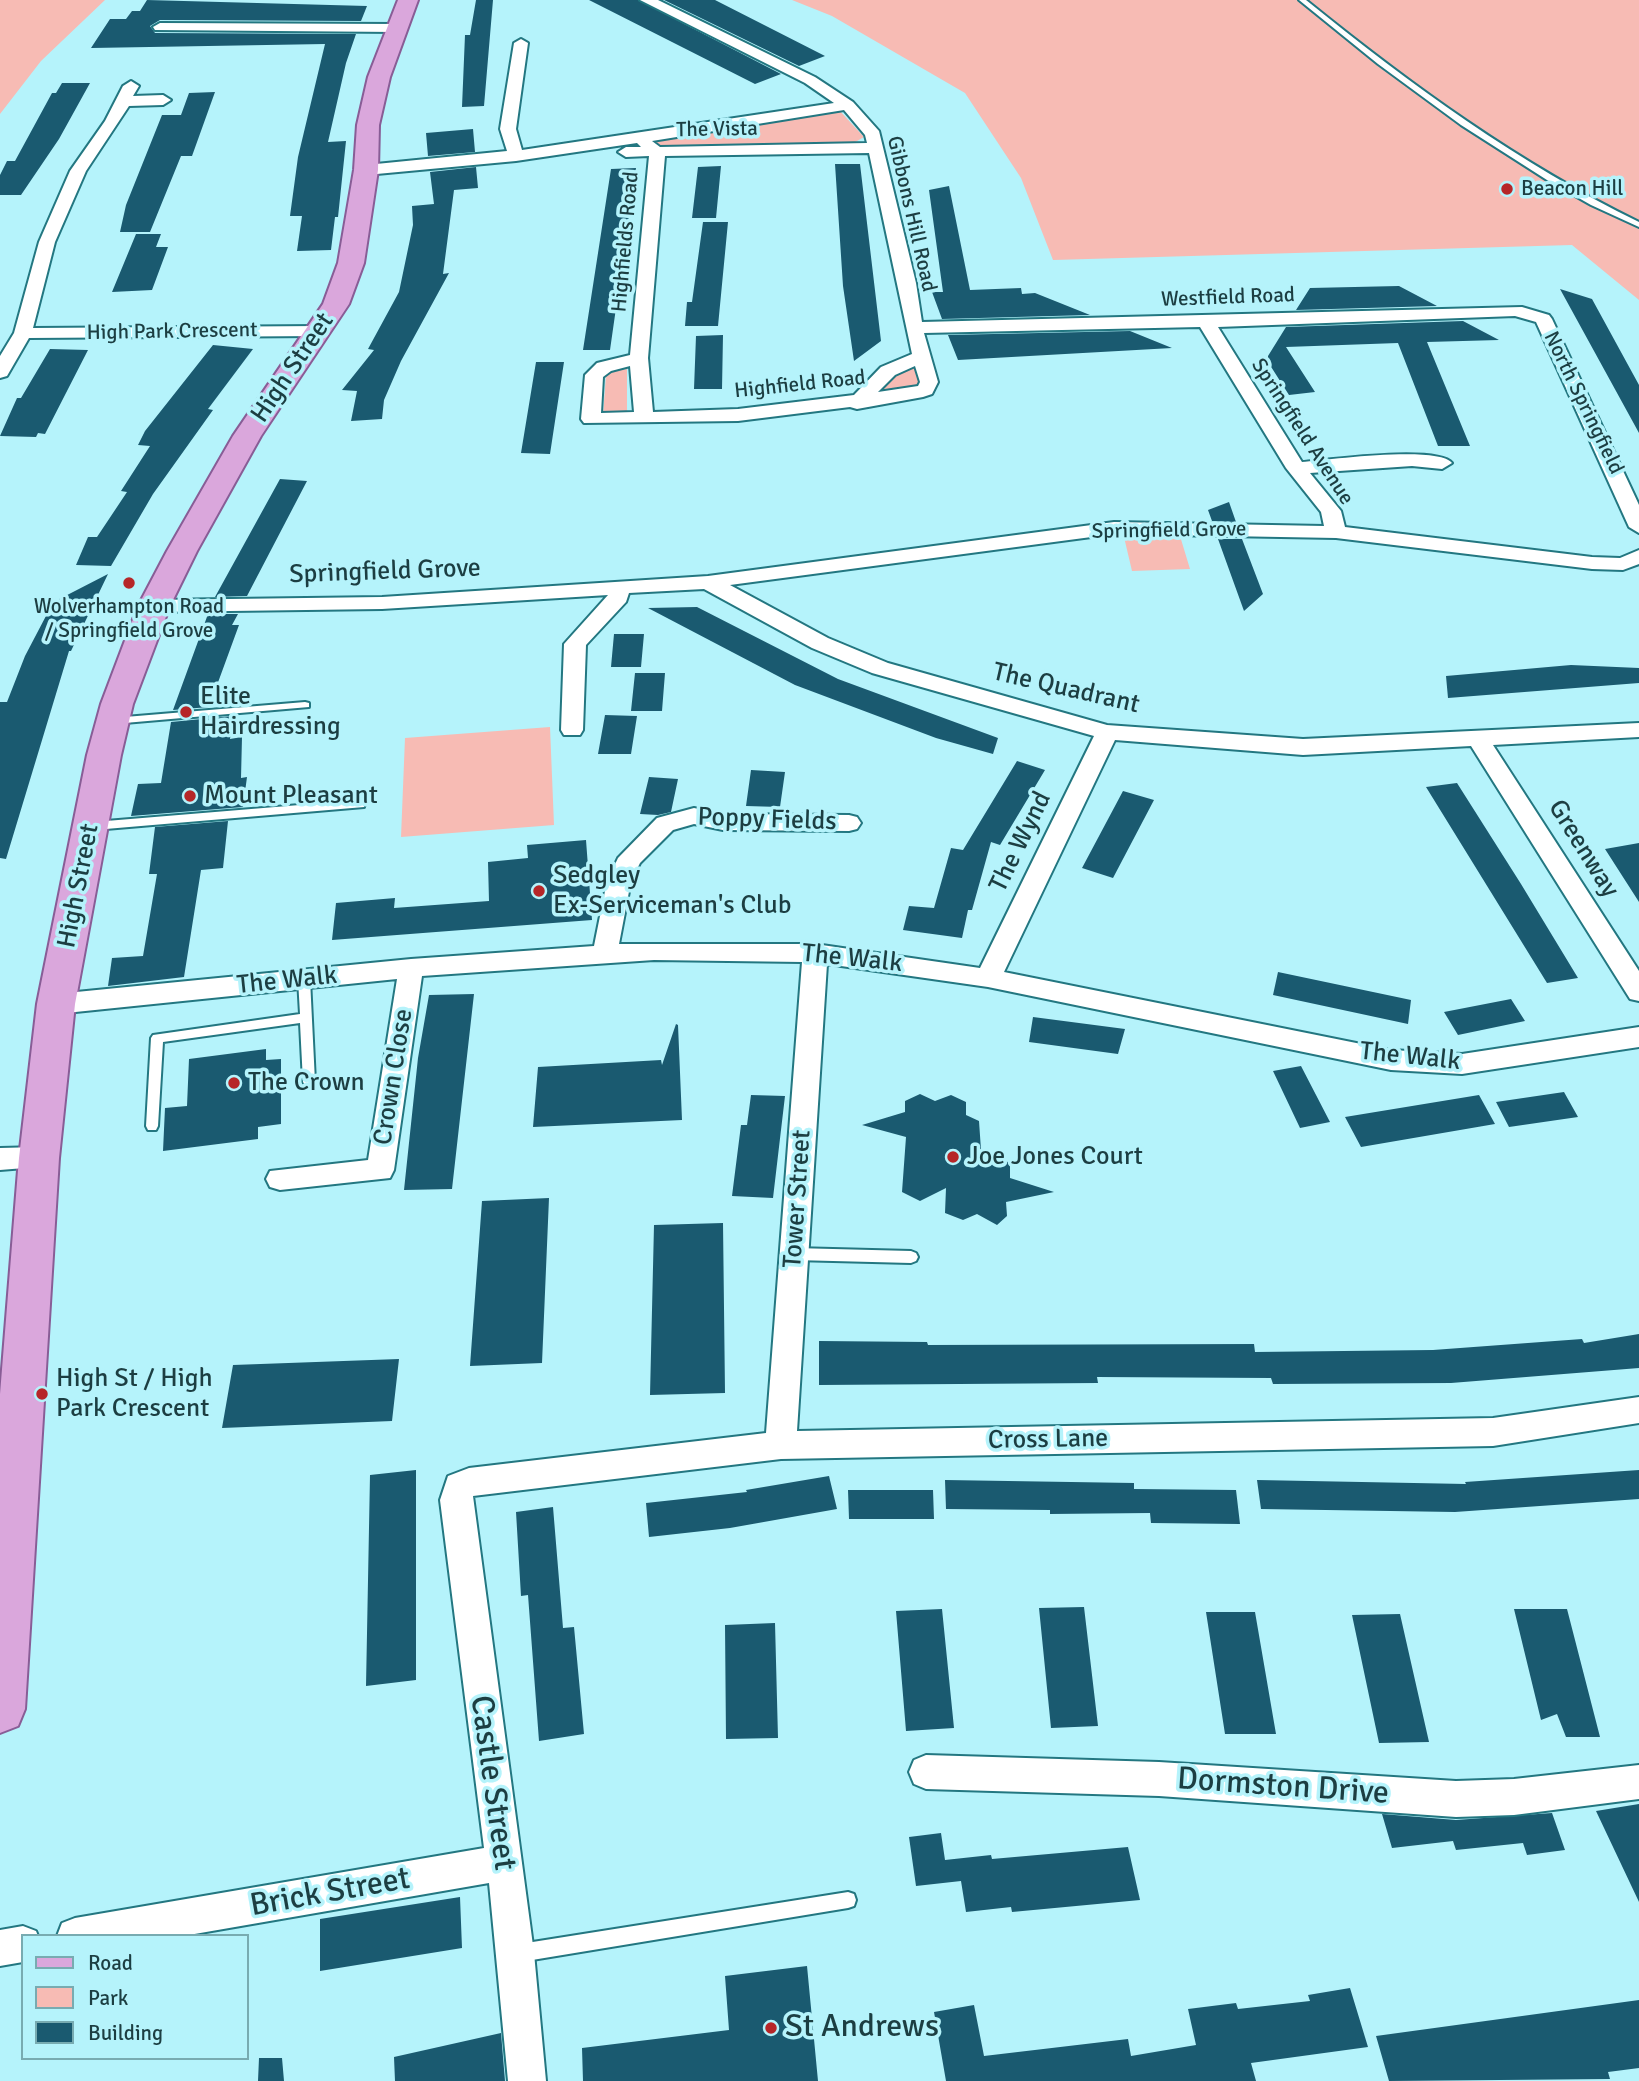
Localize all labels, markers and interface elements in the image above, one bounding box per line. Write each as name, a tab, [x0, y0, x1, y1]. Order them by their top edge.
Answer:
street label: The Vista	[676, 117, 758, 143]
street label: Gibbons Hill Road	[881, 134, 941, 294]
street label: Highfields Road	[607, 171, 645, 313]
place label: Beacon Hill	[1521, 176, 1624, 202]
marker: Beacon Hill	[1499, 181, 1515, 197]
street label: Westfield Road	[1161, 283, 1295, 313]
street label: High Street	[245, 307, 341, 429]
street label: High Park Crescent	[86, 318, 258, 346]
street label: North Springfield	[1538, 327, 1628, 479]
street label: Springfield Avenue	[1245, 354, 1359, 510]
street label: Highfield Road	[733, 366, 867, 404]
street label: Springfield Grove	[1091, 517, 1247, 545]
street label: Springfield Grove	[289, 553, 481, 591]
marker: Wolverhampton Road / Springfield Grove	[121, 575, 137, 591]
place label: Wolverhampton Road / Springfield Grove	[34, 594, 224, 644]
street label: The Quadrant	[990, 657, 1142, 721]
place label: Elite Hairdressing	[200, 681, 341, 742]
marker: Elite Hairdressing	[178, 704, 194, 720]
place label: Mount Pleasant	[204, 780, 378, 812]
street label: The Wynd	[983, 787, 1059, 897]
marker: Mount Pleasant	[182, 788, 198, 804]
street label: Greenway	[1541, 794, 1625, 904]
street label: Poppy Fields	[697, 802, 837, 838]
street label: High Street	[52, 821, 106, 951]
place label: Sedgley Ex-Serviceman's Club	[553, 860, 791, 922]
marker: Sedgley Ex-Serviceman's Club	[531, 883, 547, 899]
street label: The Walk	[800, 938, 904, 980]
street label: The Walk	[235, 960, 339, 1002]
street label: Crown Close	[368, 1007, 420, 1147]
street label: The Walk	[1358, 1036, 1462, 1078]
place label: The Crown	[248, 1067, 365, 1099]
marker: The Crown	[226, 1075, 242, 1091]
street label: Tower Street	[778, 1129, 818, 1269]
place label: Joe Jones Court	[967, 1141, 1143, 1173]
marker: Joe Jones Court	[945, 1149, 961, 1165]
place label: High St / High Park Crescent	[56, 1363, 213, 1424]
marker: High St / High Park Crescent	[34, 1386, 50, 1402]
street label: Cross Lane	[987, 1423, 1109, 1457]
street label: Castle Street	[461, 1693, 523, 1873]
street label: Dormston Drive	[1176, 1760, 1390, 1814]
street label: Brick Street	[247, 1860, 413, 1926]
legend	[21, 1934, 248, 2060]
text: Road	[88, 1950, 133, 1976]
text: Park	[88, 1985, 128, 2011]
place label: St Andrews	[785, 2009, 939, 2047]
text: Building	[88, 2020, 163, 2046]
marker: St Andrews	[763, 2020, 779, 2036]

